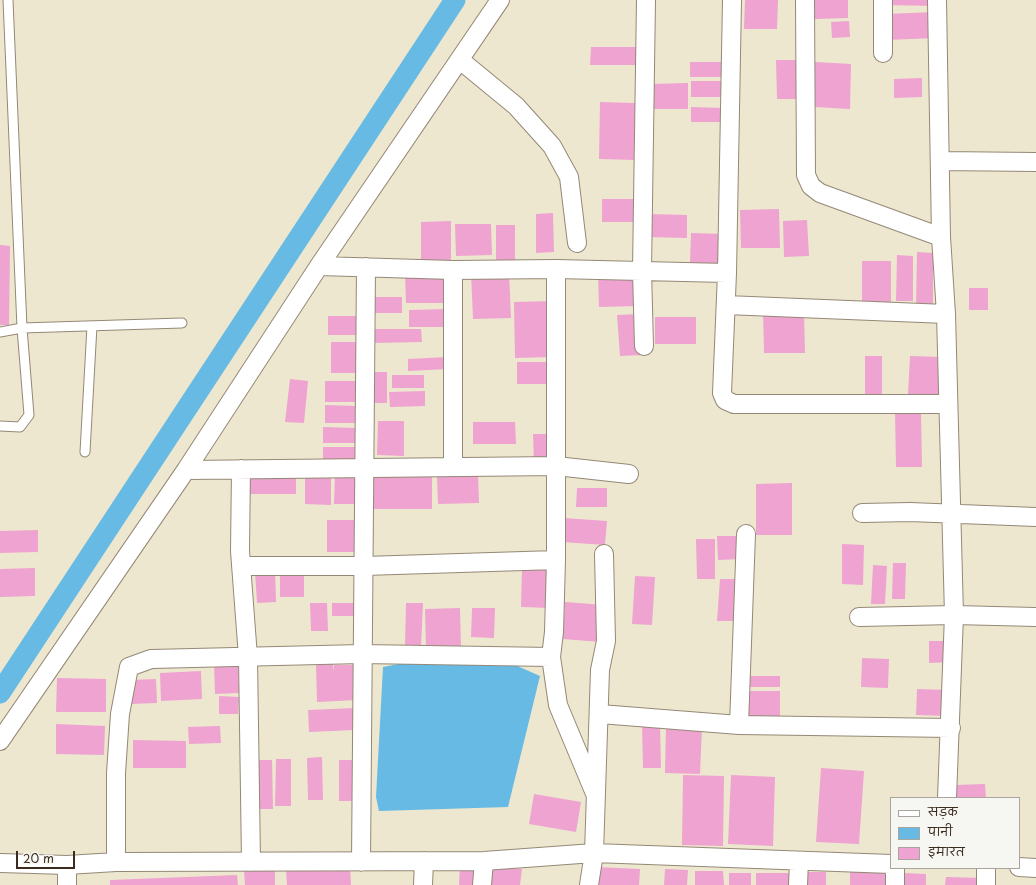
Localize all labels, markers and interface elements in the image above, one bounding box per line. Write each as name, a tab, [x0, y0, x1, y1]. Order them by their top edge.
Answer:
legend	[890, 797, 1020, 869]
text: सड़क	[928, 802, 958, 820]
text: पानी	[928, 822, 953, 840]
text: इमारत	[928, 842, 965, 860]
scale bar	[18, 843, 77, 869]
text: 20 m	[23, 849, 54, 867]

